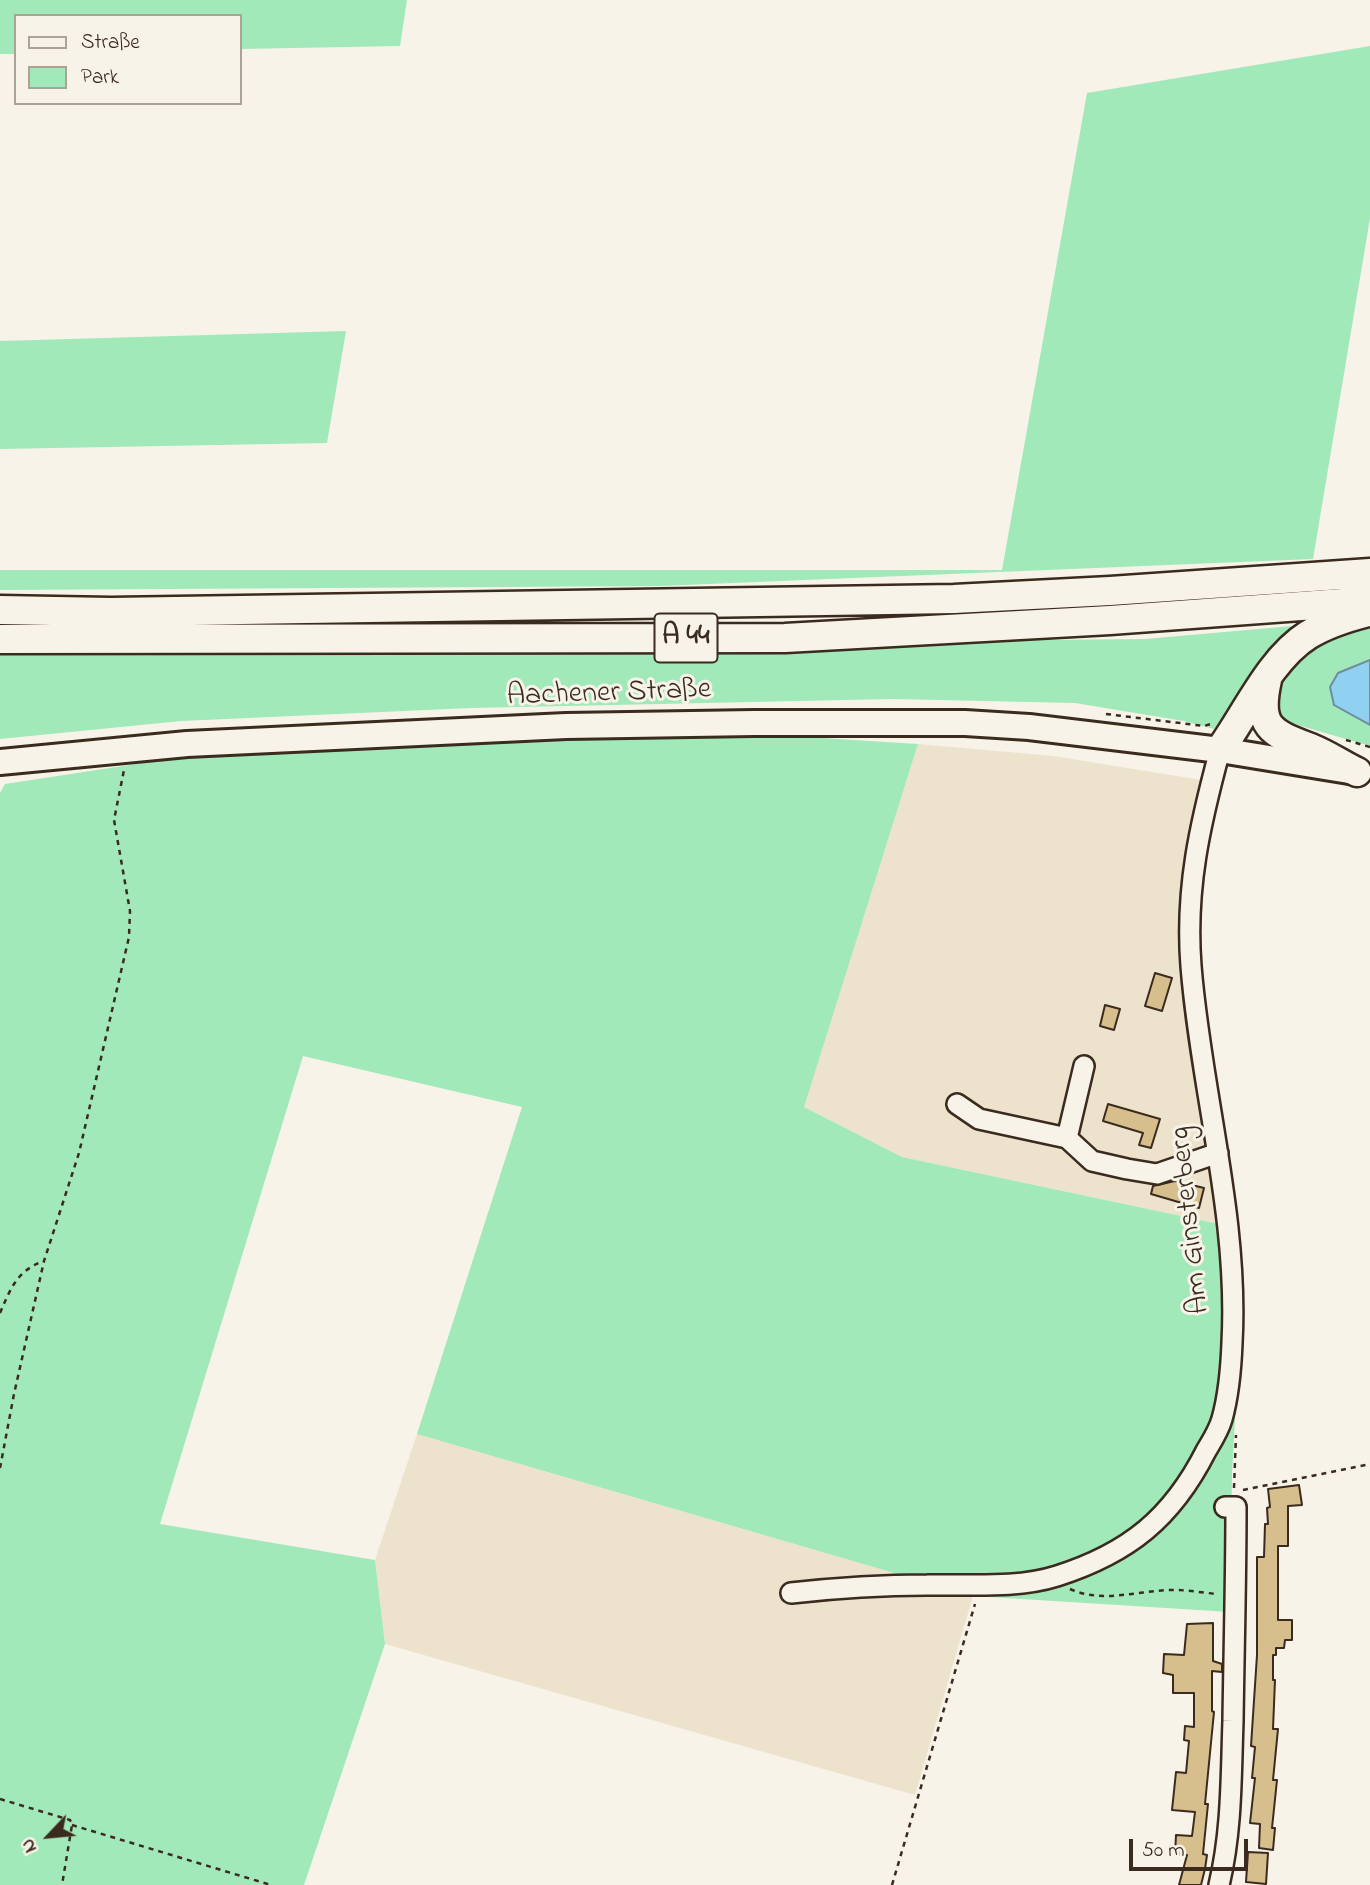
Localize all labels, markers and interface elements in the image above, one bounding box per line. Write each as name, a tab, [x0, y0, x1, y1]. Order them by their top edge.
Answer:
legend	[14, 14, 242, 105]
text: Straße	[81, 28, 140, 58]
text: Park	[81, 63, 119, 93]
road number: A 44	[654, 614, 718, 662]
street label: Aachener Straße	[506, 673, 712, 717]
street label: Am Ginsterberg	[1164, 1124, 1220, 1316]
north arrow	[14, 1801, 84, 1871]
scale bar	[1132, 1826, 1251, 1870]
text: N	[15, 1834, 45, 1857]
text: 50 m	[1142, 1836, 1185, 1866]

